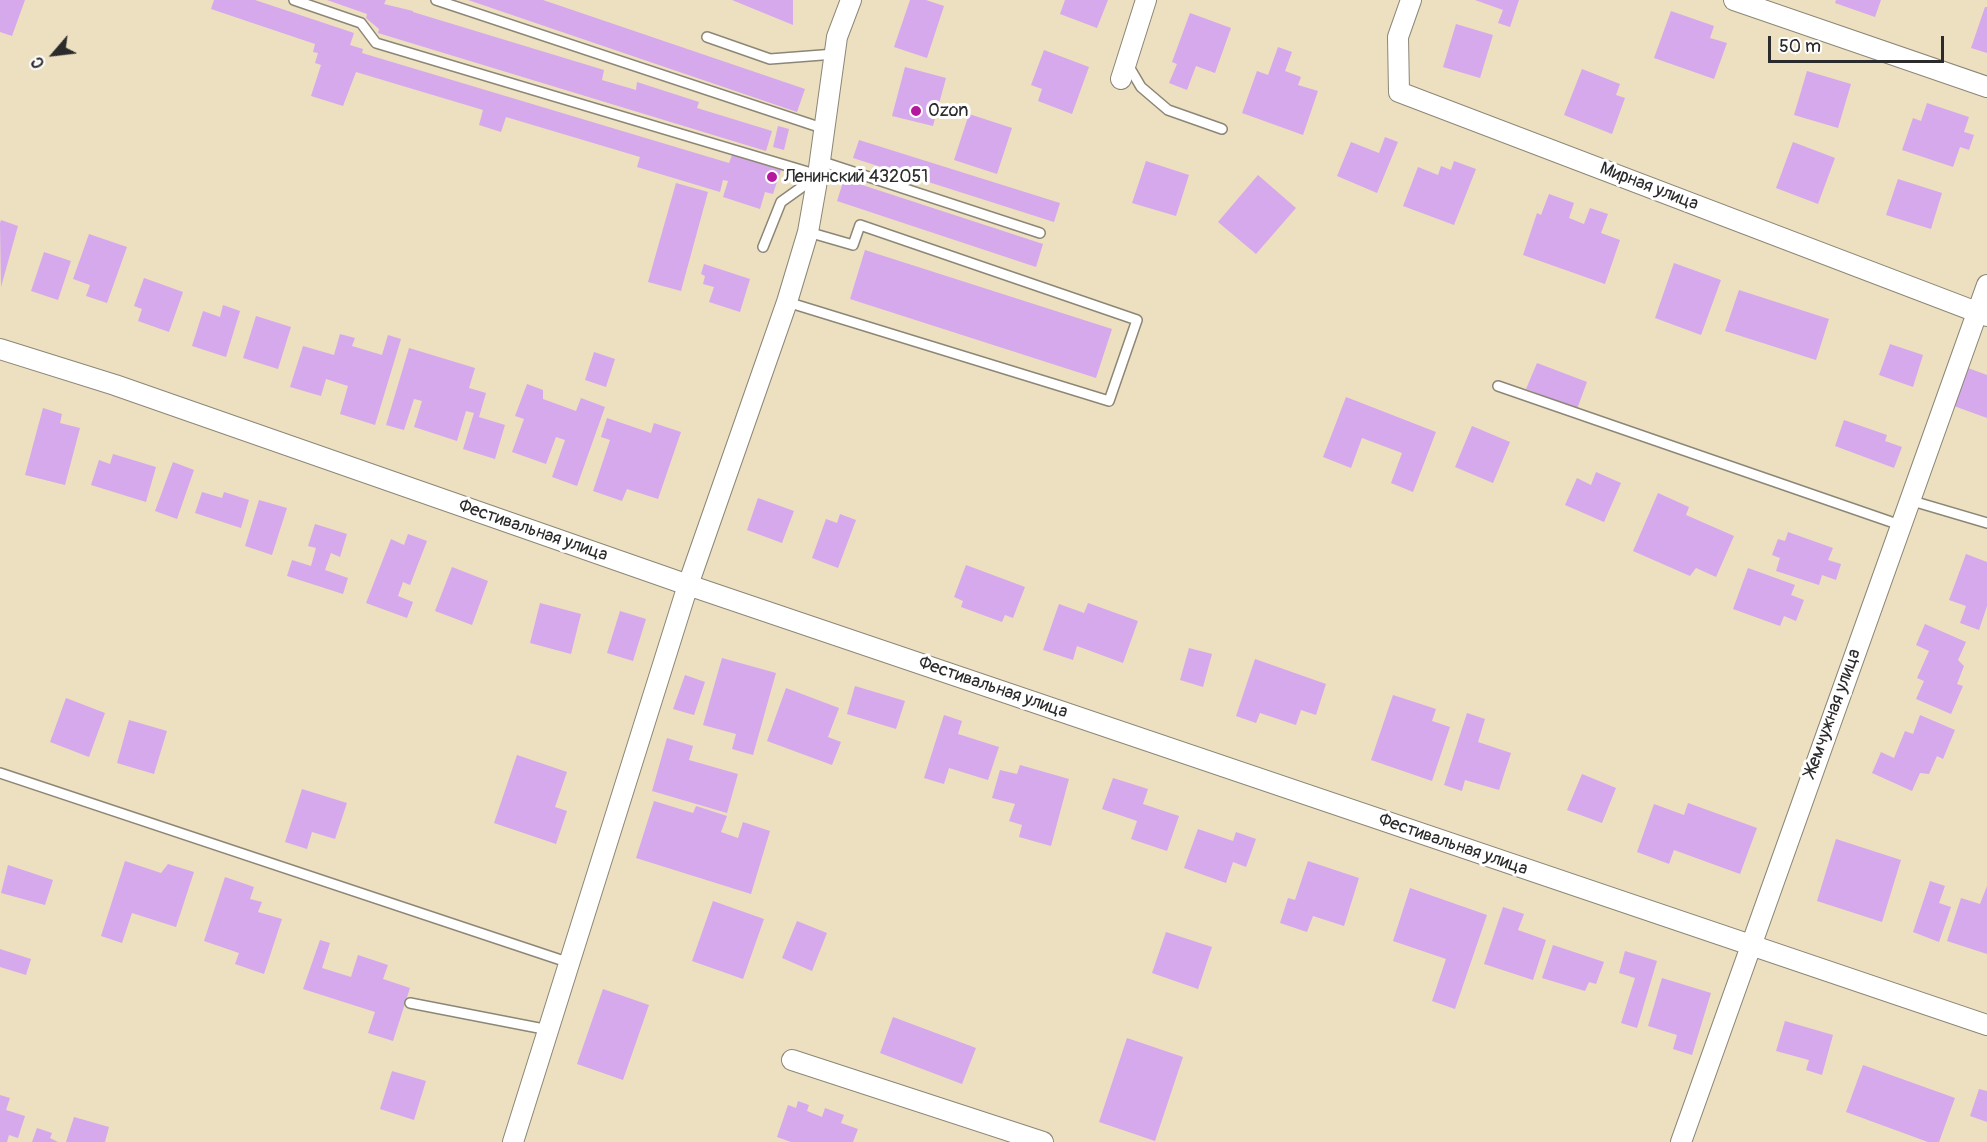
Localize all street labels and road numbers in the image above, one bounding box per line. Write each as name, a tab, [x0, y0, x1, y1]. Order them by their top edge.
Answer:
street label: Мирная улица	[1597, 158, 1701, 216]
street label: Фестивальная улица	[456, 495, 610, 567]
street label: Жемчужная улица	[1800, 646, 1866, 780]
street label: Фестивальная улица	[916, 652, 1070, 724]
street label: Фестивальная улица	[1376, 809, 1530, 881]

